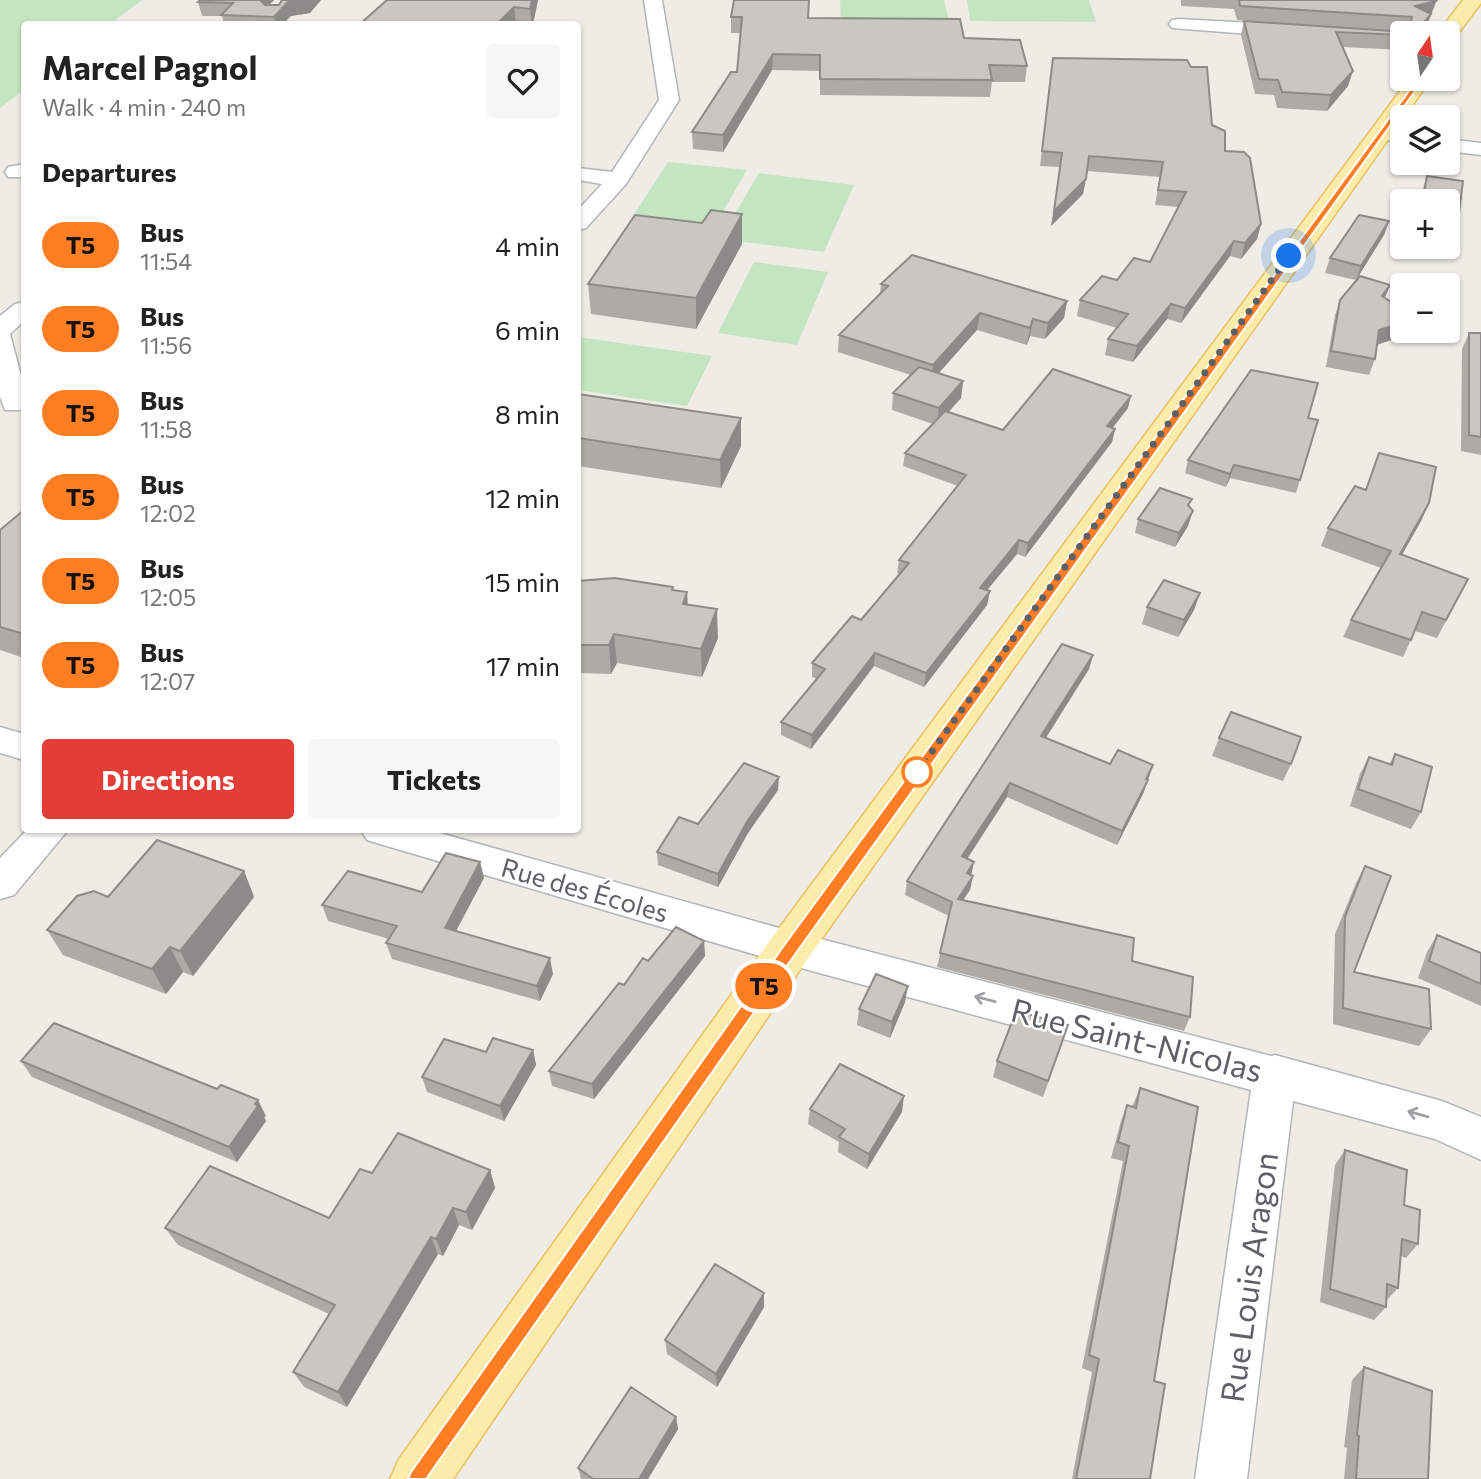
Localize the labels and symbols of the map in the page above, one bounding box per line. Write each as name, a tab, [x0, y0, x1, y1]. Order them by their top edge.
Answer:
north arrow	[1390, 21, 1460, 91]
your location	[1271, 238, 1306, 273]
unlabelled marker	[902, 757, 932, 787]
street label: Rue des Écoles	[498, 850, 672, 928]
line badge: T5	[732, 963, 796, 1009]
street label: Rue Saint-Nicolas	[1007, 988, 1267, 1090]
one-way arrow	[974, 992, 997, 1005]
one-way arrow	[1407, 1107, 1429, 1120]
street label: Rue Louis Aragon	[1211, 1149, 1285, 1405]

